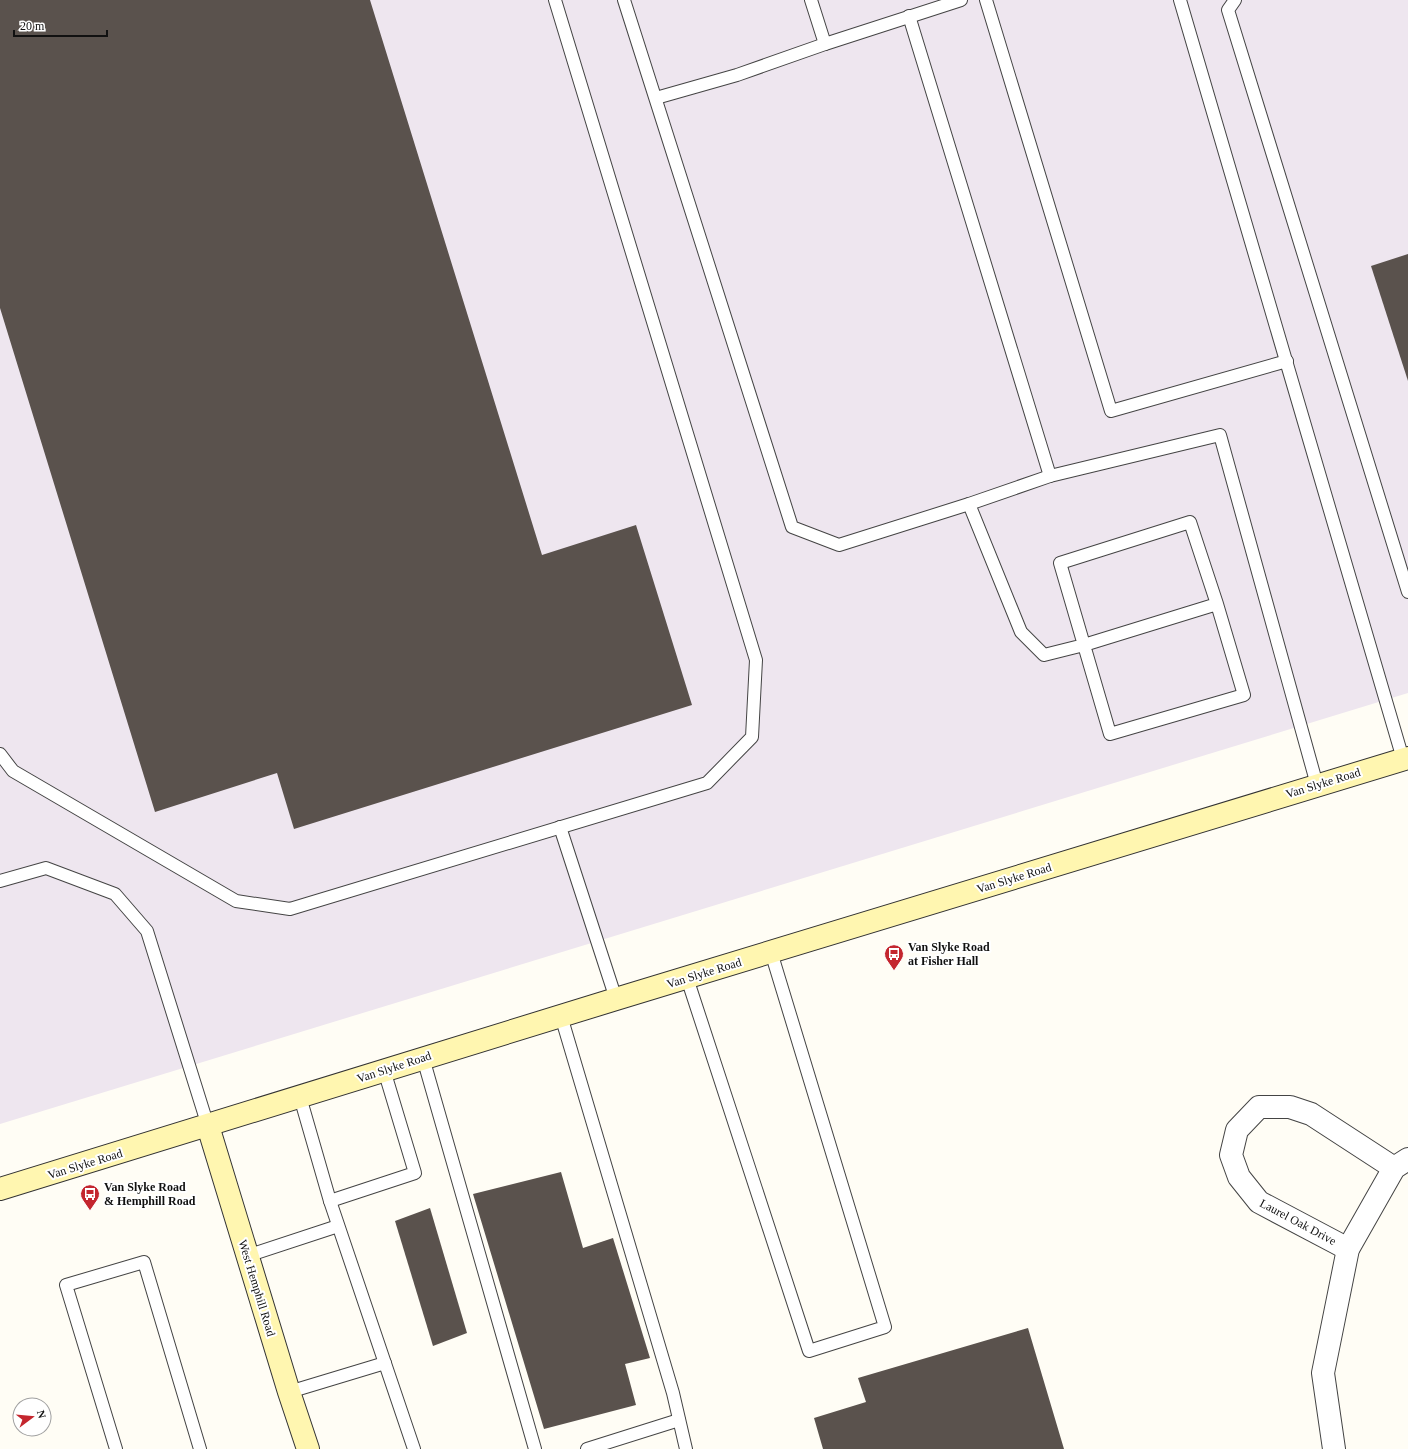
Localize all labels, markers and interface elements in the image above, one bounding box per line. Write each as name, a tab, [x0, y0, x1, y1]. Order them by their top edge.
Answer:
scale bar	[14, 12, 107, 38]
text: 20 m	[20, 19, 45, 33]
street label: Van Slyke Road	[1284, 765, 1362, 801]
street label: Van Slyke Road	[975, 860, 1053, 896]
place label: Van Slyke Road at Fisher Hall	[908, 940, 990, 968]
bus stop icon: Van Slyke Road at Fisher Hall	[883, 943, 905, 971]
street label: Van Slyke Road	[665, 955, 743, 991]
street label: Van Slyke Road	[355, 1048, 433, 1086]
street label: Van Slyke Road	[46, 1146, 124, 1182]
place label: Van Slyke Road & Hemphill Road	[104, 1180, 196, 1208]
bus stop icon: Van Slyke Road & Hemphill Road	[79, 1183, 101, 1211]
street label: Laurel Oak Drive	[1257, 1196, 1339, 1248]
street label: West Hemphill Road	[236, 1238, 278, 1338]
north arrow	[12, 1397, 52, 1437]
text: N	[35, 1409, 48, 1420]

